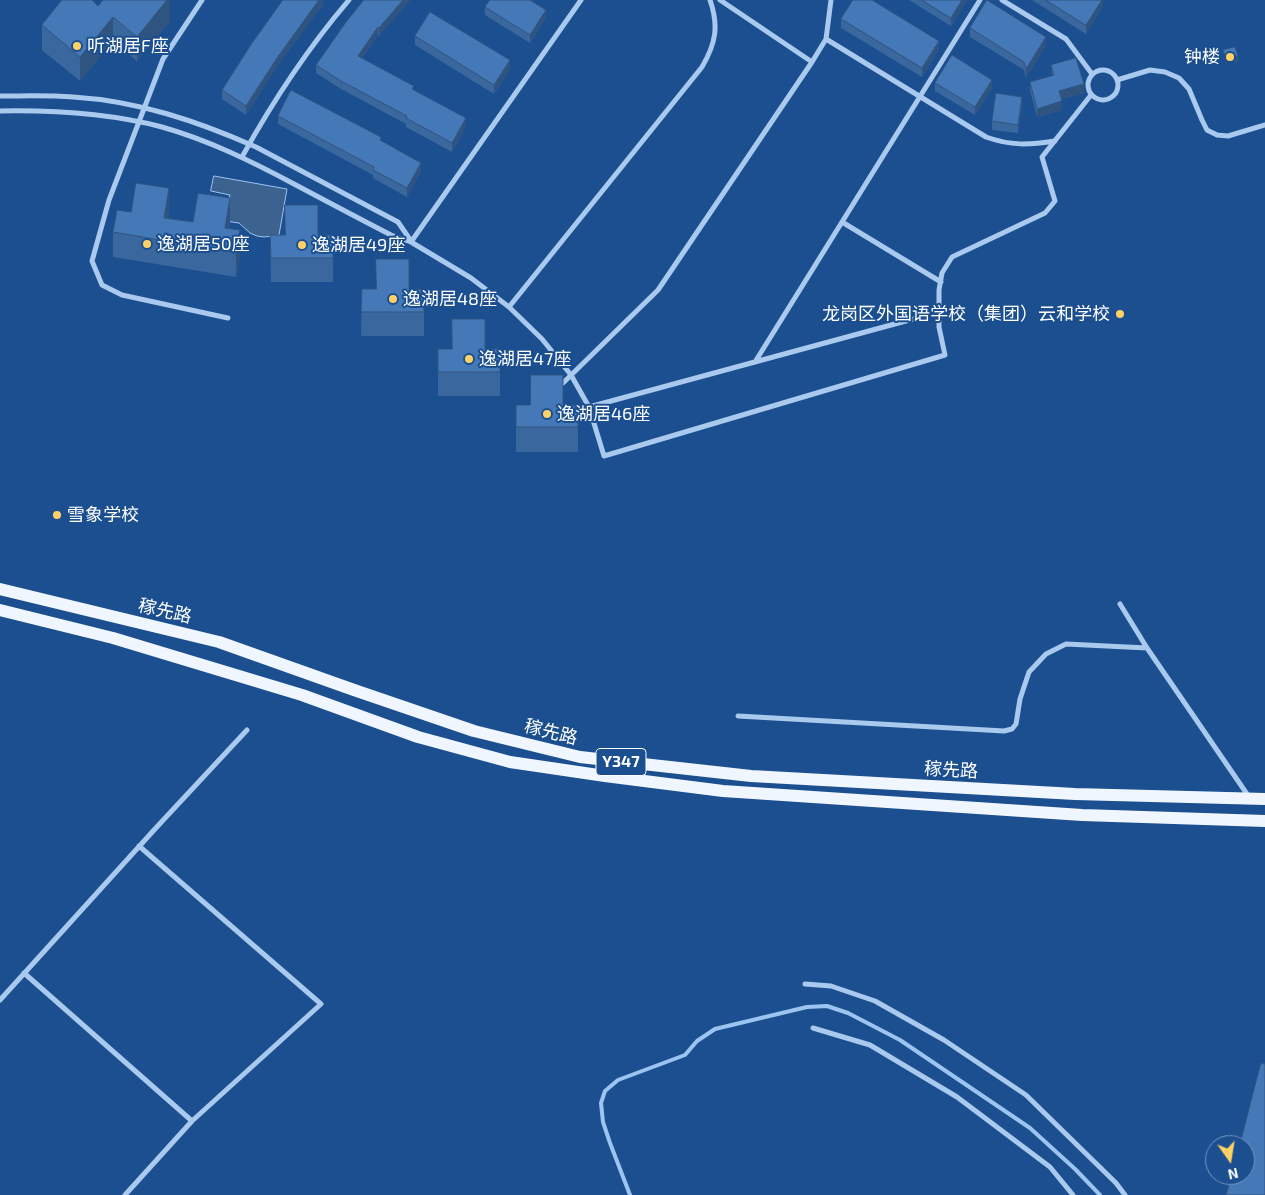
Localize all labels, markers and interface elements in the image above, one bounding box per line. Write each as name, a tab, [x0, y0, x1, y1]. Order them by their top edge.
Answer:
place label: 听湖居F座	[87, 35, 169, 57]
marker: 听湖居F座	[71, 40, 83, 52]
place label: 钟楼	[1184, 46, 1220, 68]
marker: 钟楼	[1224, 51, 1236, 63]
place label: 逸湖居50座	[157, 233, 250, 255]
place label: 逸湖居49座	[312, 234, 405, 256]
marker: 逸湖居50座	[141, 238, 153, 250]
marker: 逸湖居49座	[296, 239, 308, 251]
place label: 逸湖居48座	[403, 288, 497, 310]
marker: 逸湖居48座	[387, 293, 399, 305]
place label: 龙岗区外国语学校（集团）云和学校	[822, 303, 1110, 325]
marker: 龙岗区外国语学校（集团）云和学校	[1114, 308, 1126, 320]
place label: 逸湖居47座	[479, 348, 571, 370]
marker: 逸湖居47座	[463, 353, 475, 365]
place label: 逸湖居46座	[557, 403, 650, 425]
marker: 逸湖居46座	[541, 408, 553, 420]
place label: 雪象学校	[67, 504, 139, 526]
marker: 雪象学校	[51, 509, 63, 521]
street label: 稼先路	[136, 594, 194, 628]
street label: 稼先路	[522, 715, 580, 749]
road number: Y347	[596, 749, 646, 776]
street label: 稼先路	[923, 758, 979, 782]
north arrow	[1205, 1135, 1255, 1185]
text: N	[1226, 1165, 1240, 1184]

